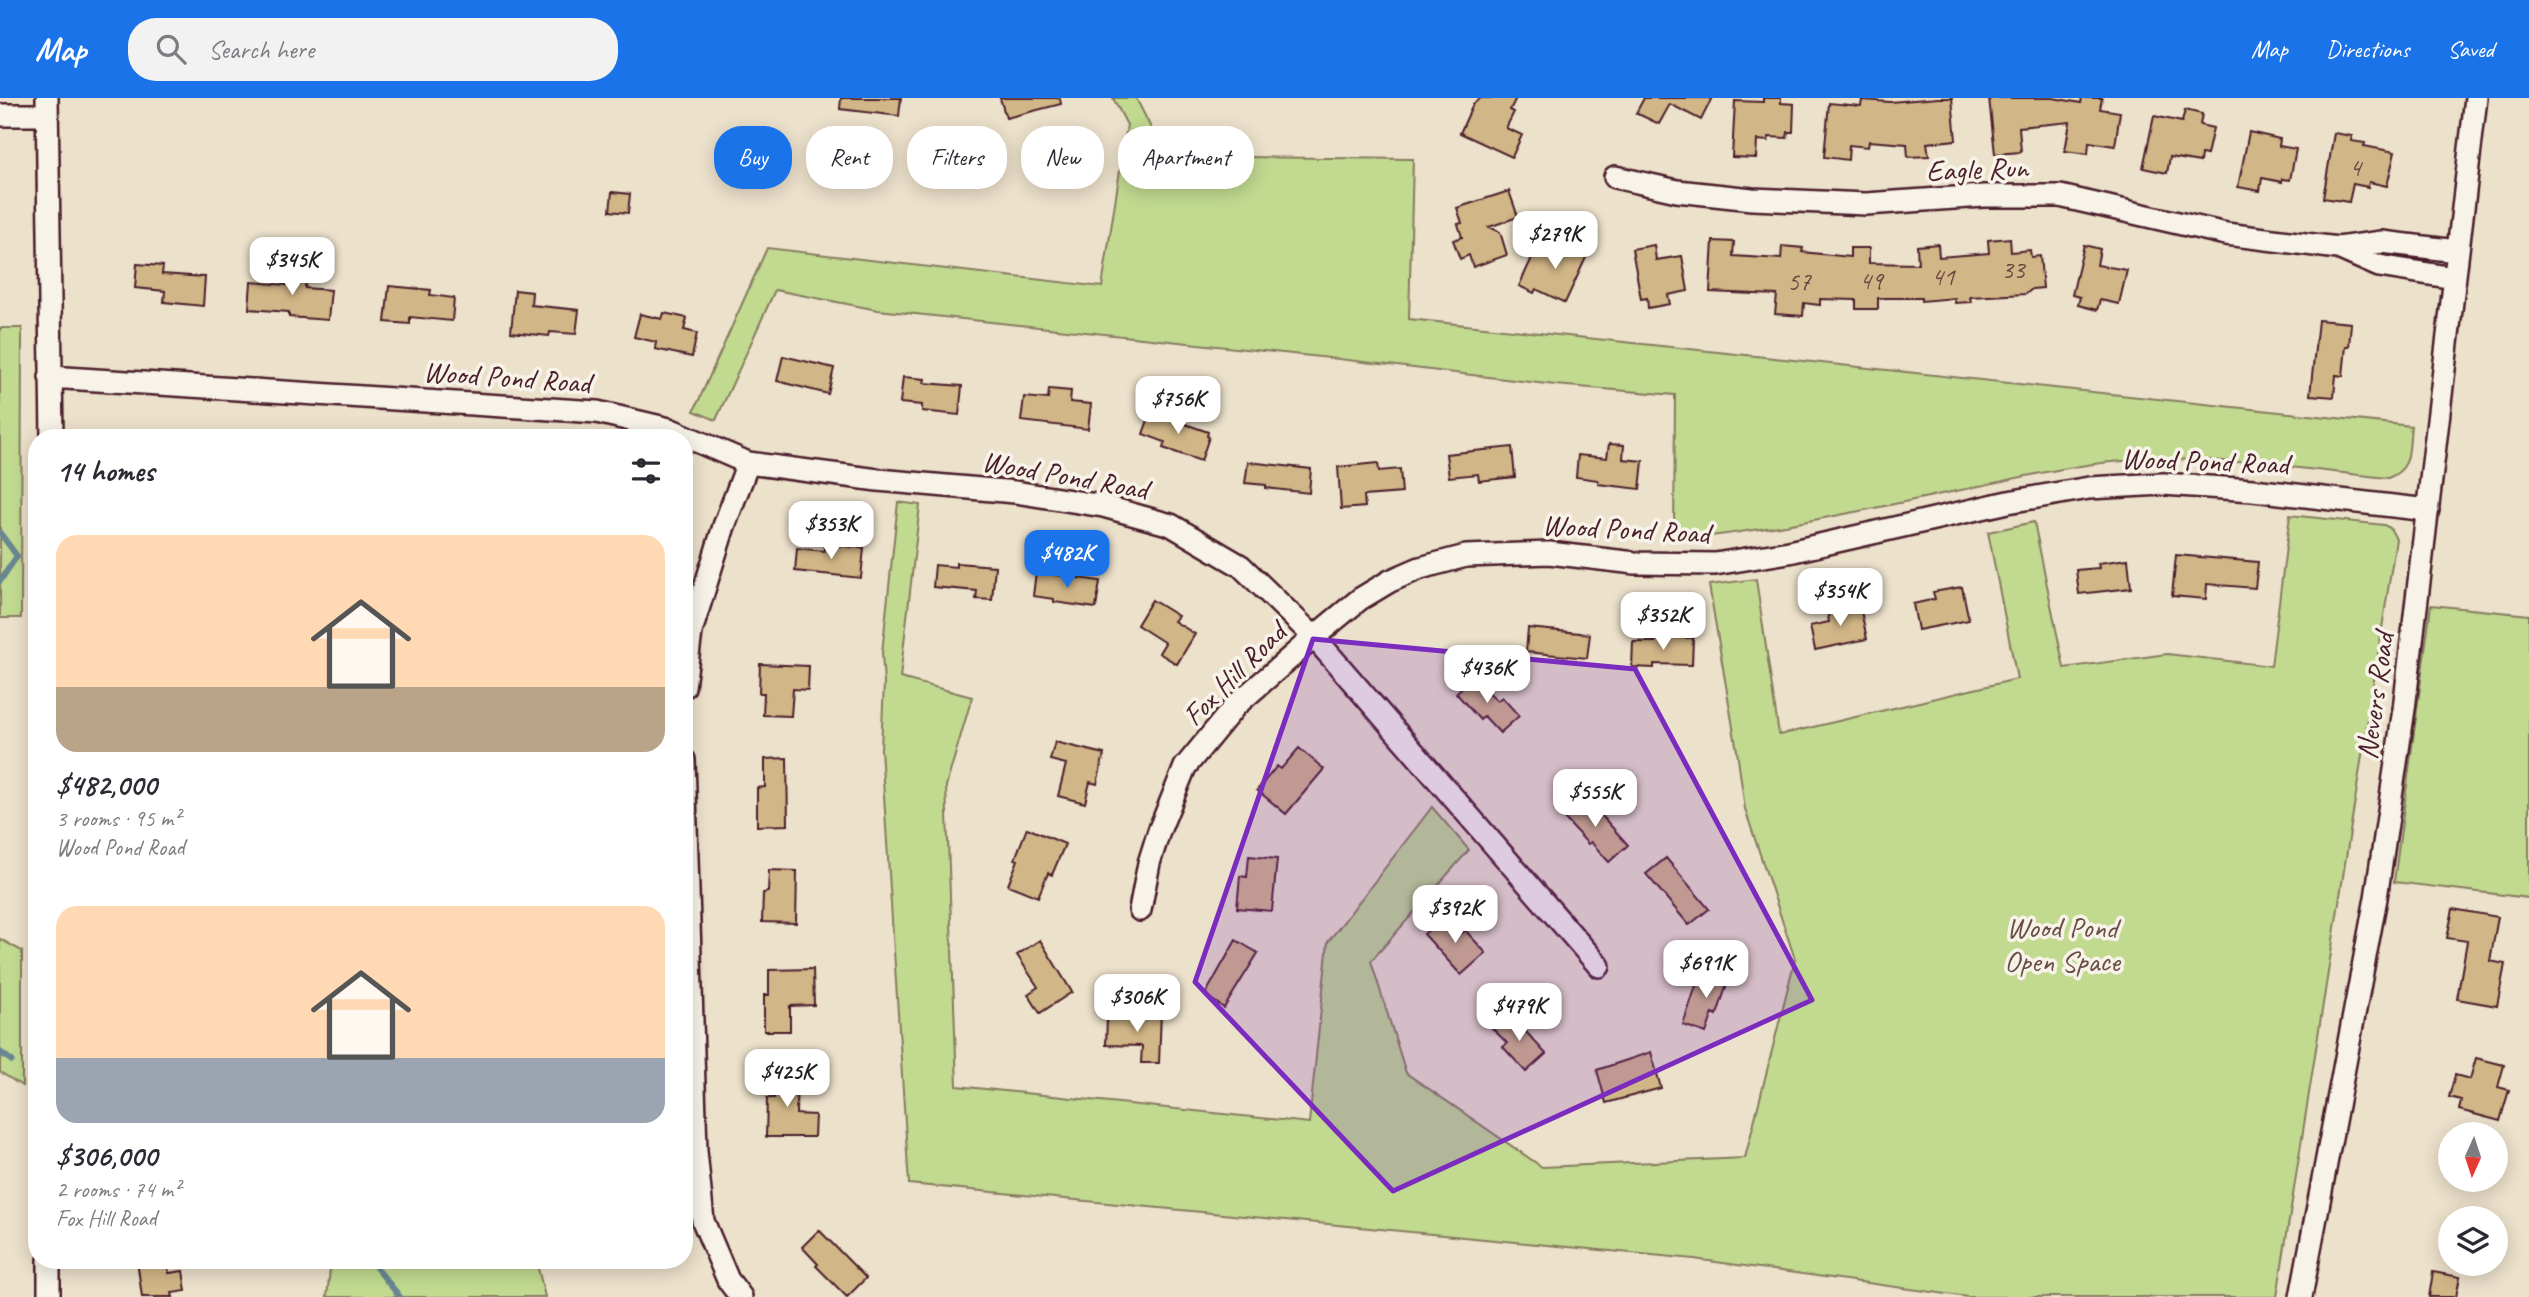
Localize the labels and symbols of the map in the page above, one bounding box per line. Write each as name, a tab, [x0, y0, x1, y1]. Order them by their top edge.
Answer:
street label: Eagle Run	[1925, 148, 2030, 190]
house number: 4	[2349, 151, 2363, 184]
pin: $279K	[1506, 212, 1604, 271]
pin: $345K	[243, 238, 341, 297]
house number: 33	[2001, 253, 2027, 286]
house number: 41	[1931, 260, 1956, 293]
house number: 49	[1859, 264, 1885, 297]
house number: 57	[1787, 265, 1812, 298]
street label: Wood Pond Road	[422, 352, 596, 402]
pin: $756K	[1129, 376, 1227, 436]
street label: Wood Pond Road	[2121, 439, 2294, 483]
street label: Wood Pond Road	[979, 442, 1155, 509]
pin: $353K	[782, 502, 880, 561]
street label: Wood Pond Road	[1541, 506, 1715, 553]
pin: $482K	[1018, 531, 1116, 590]
pin: $354K	[1791, 568, 1889, 628]
pin: $352K	[1614, 592, 1712, 652]
street label: Fox Hill Road	[1174, 611, 1297, 734]
street label: Nevers Road	[2347, 626, 2403, 762]
pin: $436K	[1438, 646, 1536, 705]
pin: $555K	[1546, 770, 1644, 829]
pin: $392K	[1406, 886, 1504, 945]
park label: Wood Pond Open Space	[2004, 908, 2122, 980]
pin: $691K	[1657, 940, 1755, 1000]
pin: $306K	[1088, 974, 1186, 1034]
pin: $479K	[1470, 984, 1568, 1043]
pin: $425K	[738, 1049, 836, 1109]
north arrow	[2438, 1122, 2508, 1192]

